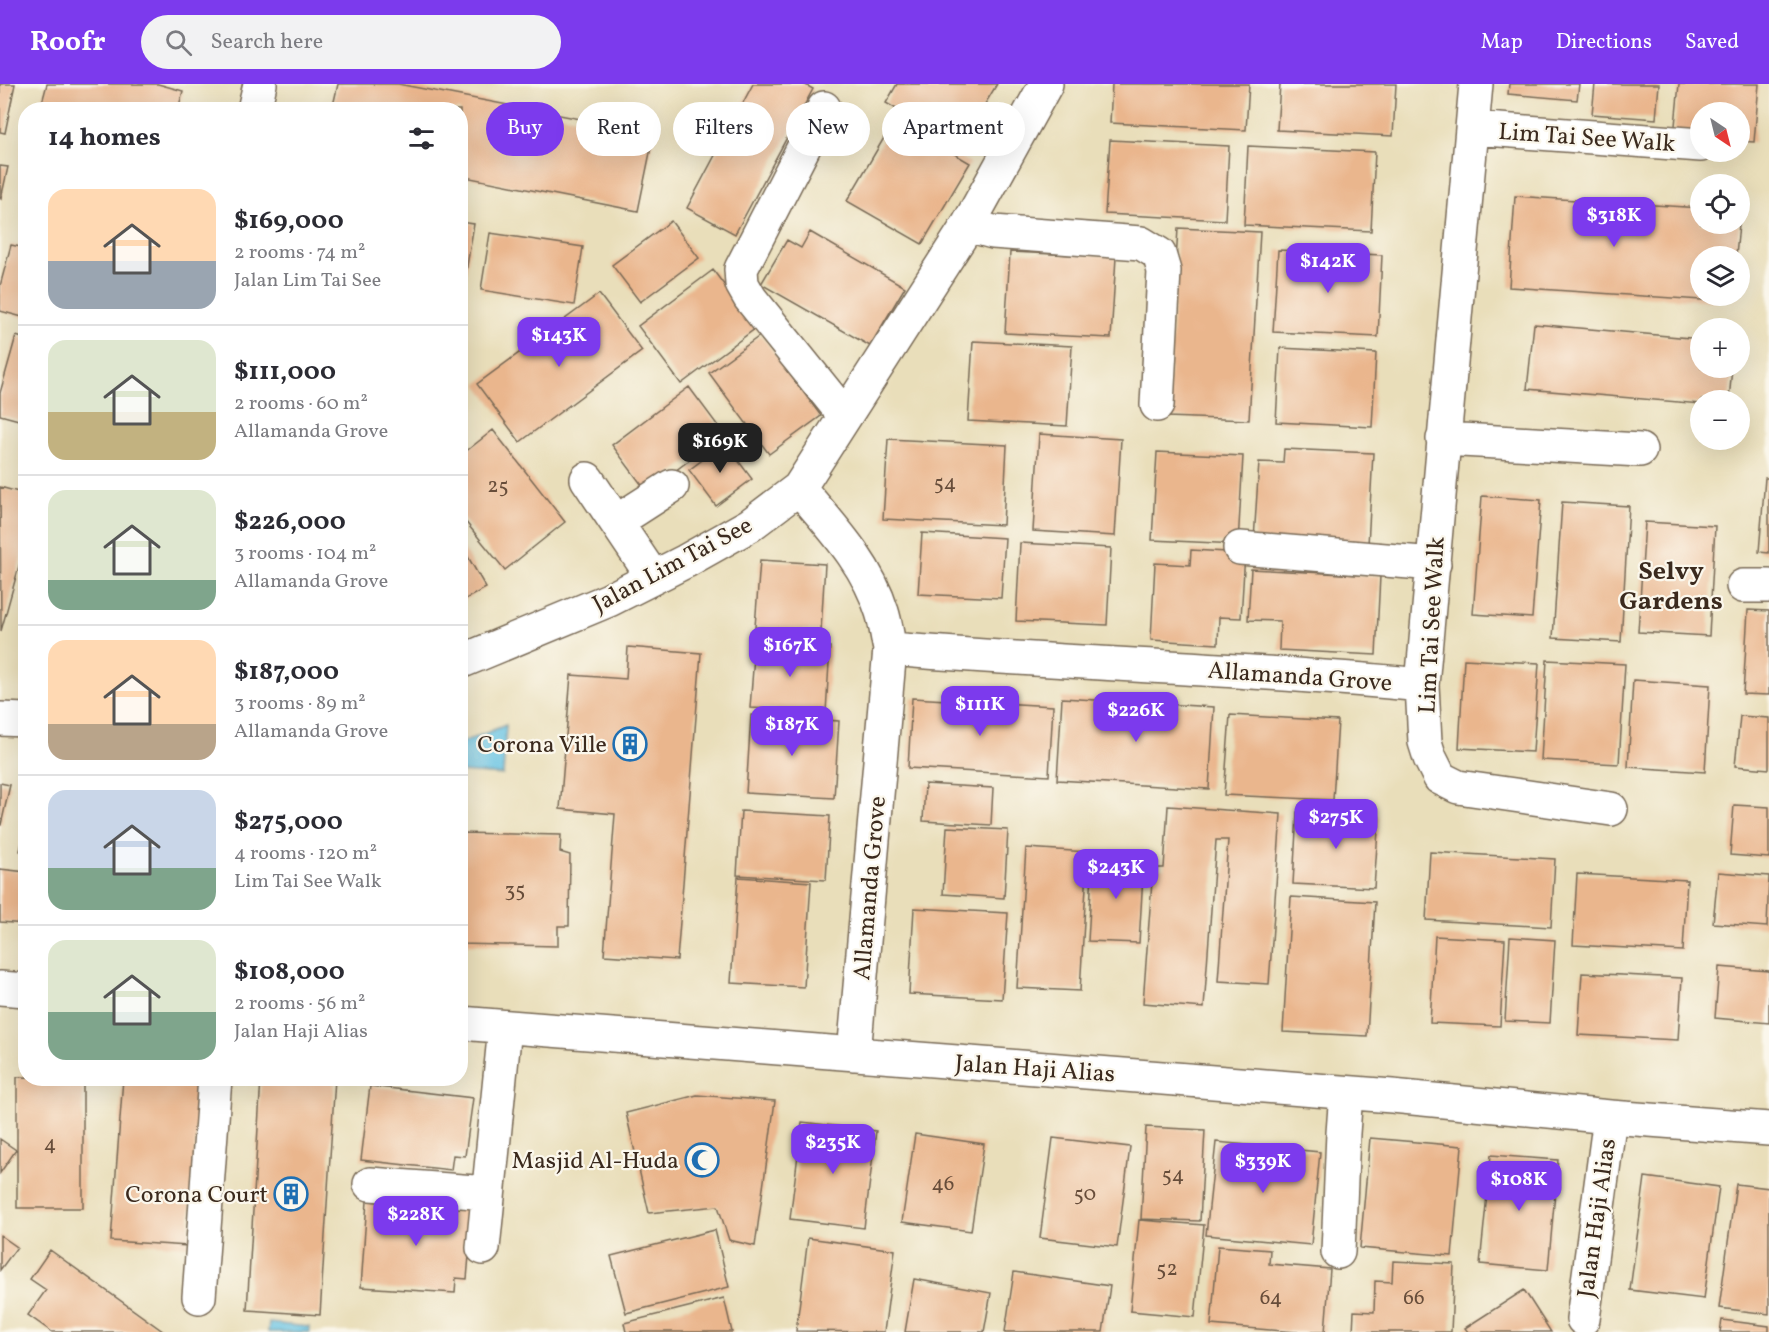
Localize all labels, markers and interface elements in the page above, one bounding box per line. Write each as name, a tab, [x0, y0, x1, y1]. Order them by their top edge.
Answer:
search box	[141, 15, 561, 69]
text: Roofr	[30, 23, 105, 62]
icon: search	[162, 26, 195, 59]
text: Search here	[210, 27, 323, 58]
text: Map	[1481, 28, 1523, 57]
text: Directions	[1556, 28, 1652, 57]
text: Saved	[1685, 28, 1739, 57]
chip: Buy	[486, 102, 564, 156]
chip: Rent	[576, 102, 661, 156]
chip: Filters	[673, 102, 774, 156]
chip: New	[786, 102, 870, 156]
chip: Apartment	[882, 102, 1025, 156]
north arrow	[1690, 102, 1750, 162]
map controls	[1690, 102, 1750, 450]
street label: Lim Tai See Walk	[1497, 116, 1676, 162]
text: 14 homes	[48, 120, 161, 156]
icon: filters	[405, 122, 438, 155]
button: locate	[1690, 174, 1750, 234]
pin: $318K	[1572, 197, 1656, 248]
text: $318K	[1587, 202, 1641, 230]
text: $169,000	[234, 203, 344, 239]
icon: home	[96, 213, 168, 285]
text: 2 rooms · 74 m²	[234, 239, 365, 267]
pin: $142K	[1286, 243, 1370, 294]
button: layers	[1690, 246, 1750, 306]
text: $142K	[1300, 248, 1356, 276]
text: Jalan Lim Tai See	[234, 267, 381, 295]
pin: $143K	[517, 317, 601, 368]
button: +	[1690, 318, 1750, 378]
text: $143K	[531, 322, 587, 350]
text: $111,000	[234, 354, 336, 390]
icon: home	[96, 364, 168, 436]
text: 2 rooms · 60 m²	[234, 390, 368, 418]
button: −	[1690, 390, 1750, 450]
text: Allamanda Grove	[234, 418, 388, 446]
pin: $169K	[678, 423, 762, 474]
text: $169K	[692, 428, 748, 456]
house number: 54	[934, 469, 956, 498]
house number: 25	[487, 472, 509, 501]
text: $226,000	[234, 504, 346, 540]
street label: Jalan Lim Tai See	[587, 509, 759, 622]
icon: home	[96, 514, 168, 586]
street label: Lim Tai See Walk	[1411, 536, 1455, 714]
text: 3 rooms · 104 m²	[234, 540, 376, 568]
district label: Selvy Gardens	[1619, 554, 1723, 620]
text: Allamanda Grove	[234, 568, 388, 596]
pin: $167K	[748, 627, 832, 678]
text: $167K	[763, 632, 817, 660]
text: $187,000	[234, 654, 339, 690]
street label: Allamanda Grove	[1206, 655, 1393, 701]
icon: home	[96, 664, 168, 736]
pin: $111K	[938, 686, 1022, 737]
text: 3 rooms · 89 m²	[234, 690, 366, 718]
text: $111K	[955, 691, 1005, 719]
pin: $226K	[1094, 692, 1178, 743]
text: $226K	[1107, 697, 1165, 725]
pin: $187K	[750, 706, 834, 757]
text: $187K	[765, 711, 819, 739]
text: Allamanda Grove	[234, 718, 388, 746]
building icon: Corona Ville	[612, 726, 648, 762]
place label: Corona Ville	[477, 729, 607, 763]
street label: Allamanda Grove	[846, 795, 896, 982]
pin: $275K	[1294, 799, 1378, 850]
text: $275,000	[234, 804, 343, 840]
text: $275K	[1309, 804, 1363, 832]
icon: home	[96, 814, 168, 886]
text: 4 rooms · 120 m²	[234, 840, 377, 868]
pin: $243K	[1074, 849, 1158, 900]
text: $243K	[1087, 854, 1145, 882]
text: Lim Tai See Walk	[234, 868, 382, 896]
house number: 35	[505, 876, 525, 905]
text: $108,000	[234, 954, 345, 990]
icon: home	[96, 964, 168, 1036]
text: 2 rooms · 56 m²	[234, 990, 365, 1018]
text: Jalan Haji Alias	[234, 1018, 368, 1046]
street label: Jalan Haji Alias	[954, 1047, 1116, 1093]
pin: $235K	[791, 1124, 875, 1175]
text: $235K	[805, 1129, 861, 1157]
house number: 4	[44, 1130, 56, 1159]
street label: Jalan Haji Alias	[1570, 1136, 1626, 1300]
mosque icon: Masjid Al-Huda	[684, 1142, 720, 1178]
pin: $339K	[1221, 1143, 1305, 1194]
place label: Masjid Al-Huda	[512, 1145, 679, 1179]
text: $339K	[1235, 1148, 1291, 1176]
house number: 54	[1162, 1161, 1184, 1190]
pin: $108K	[1477, 1161, 1561, 1212]
text: $108K	[1491, 1166, 1547, 1194]
house number: 46	[932, 1170, 954, 1199]
building icon: Corona Court	[273, 1176, 309, 1212]
place label: Corona Court	[125, 1179, 268, 1213]
house number: 50	[1074, 1180, 1096, 1209]
pin: $228K	[374, 1196, 458, 1247]
text: $228K	[387, 1201, 445, 1229]
house number: 52	[1156, 1255, 1178, 1284]
house number: 64	[1260, 1284, 1282, 1313]
house number: 66	[1403, 1284, 1425, 1313]

